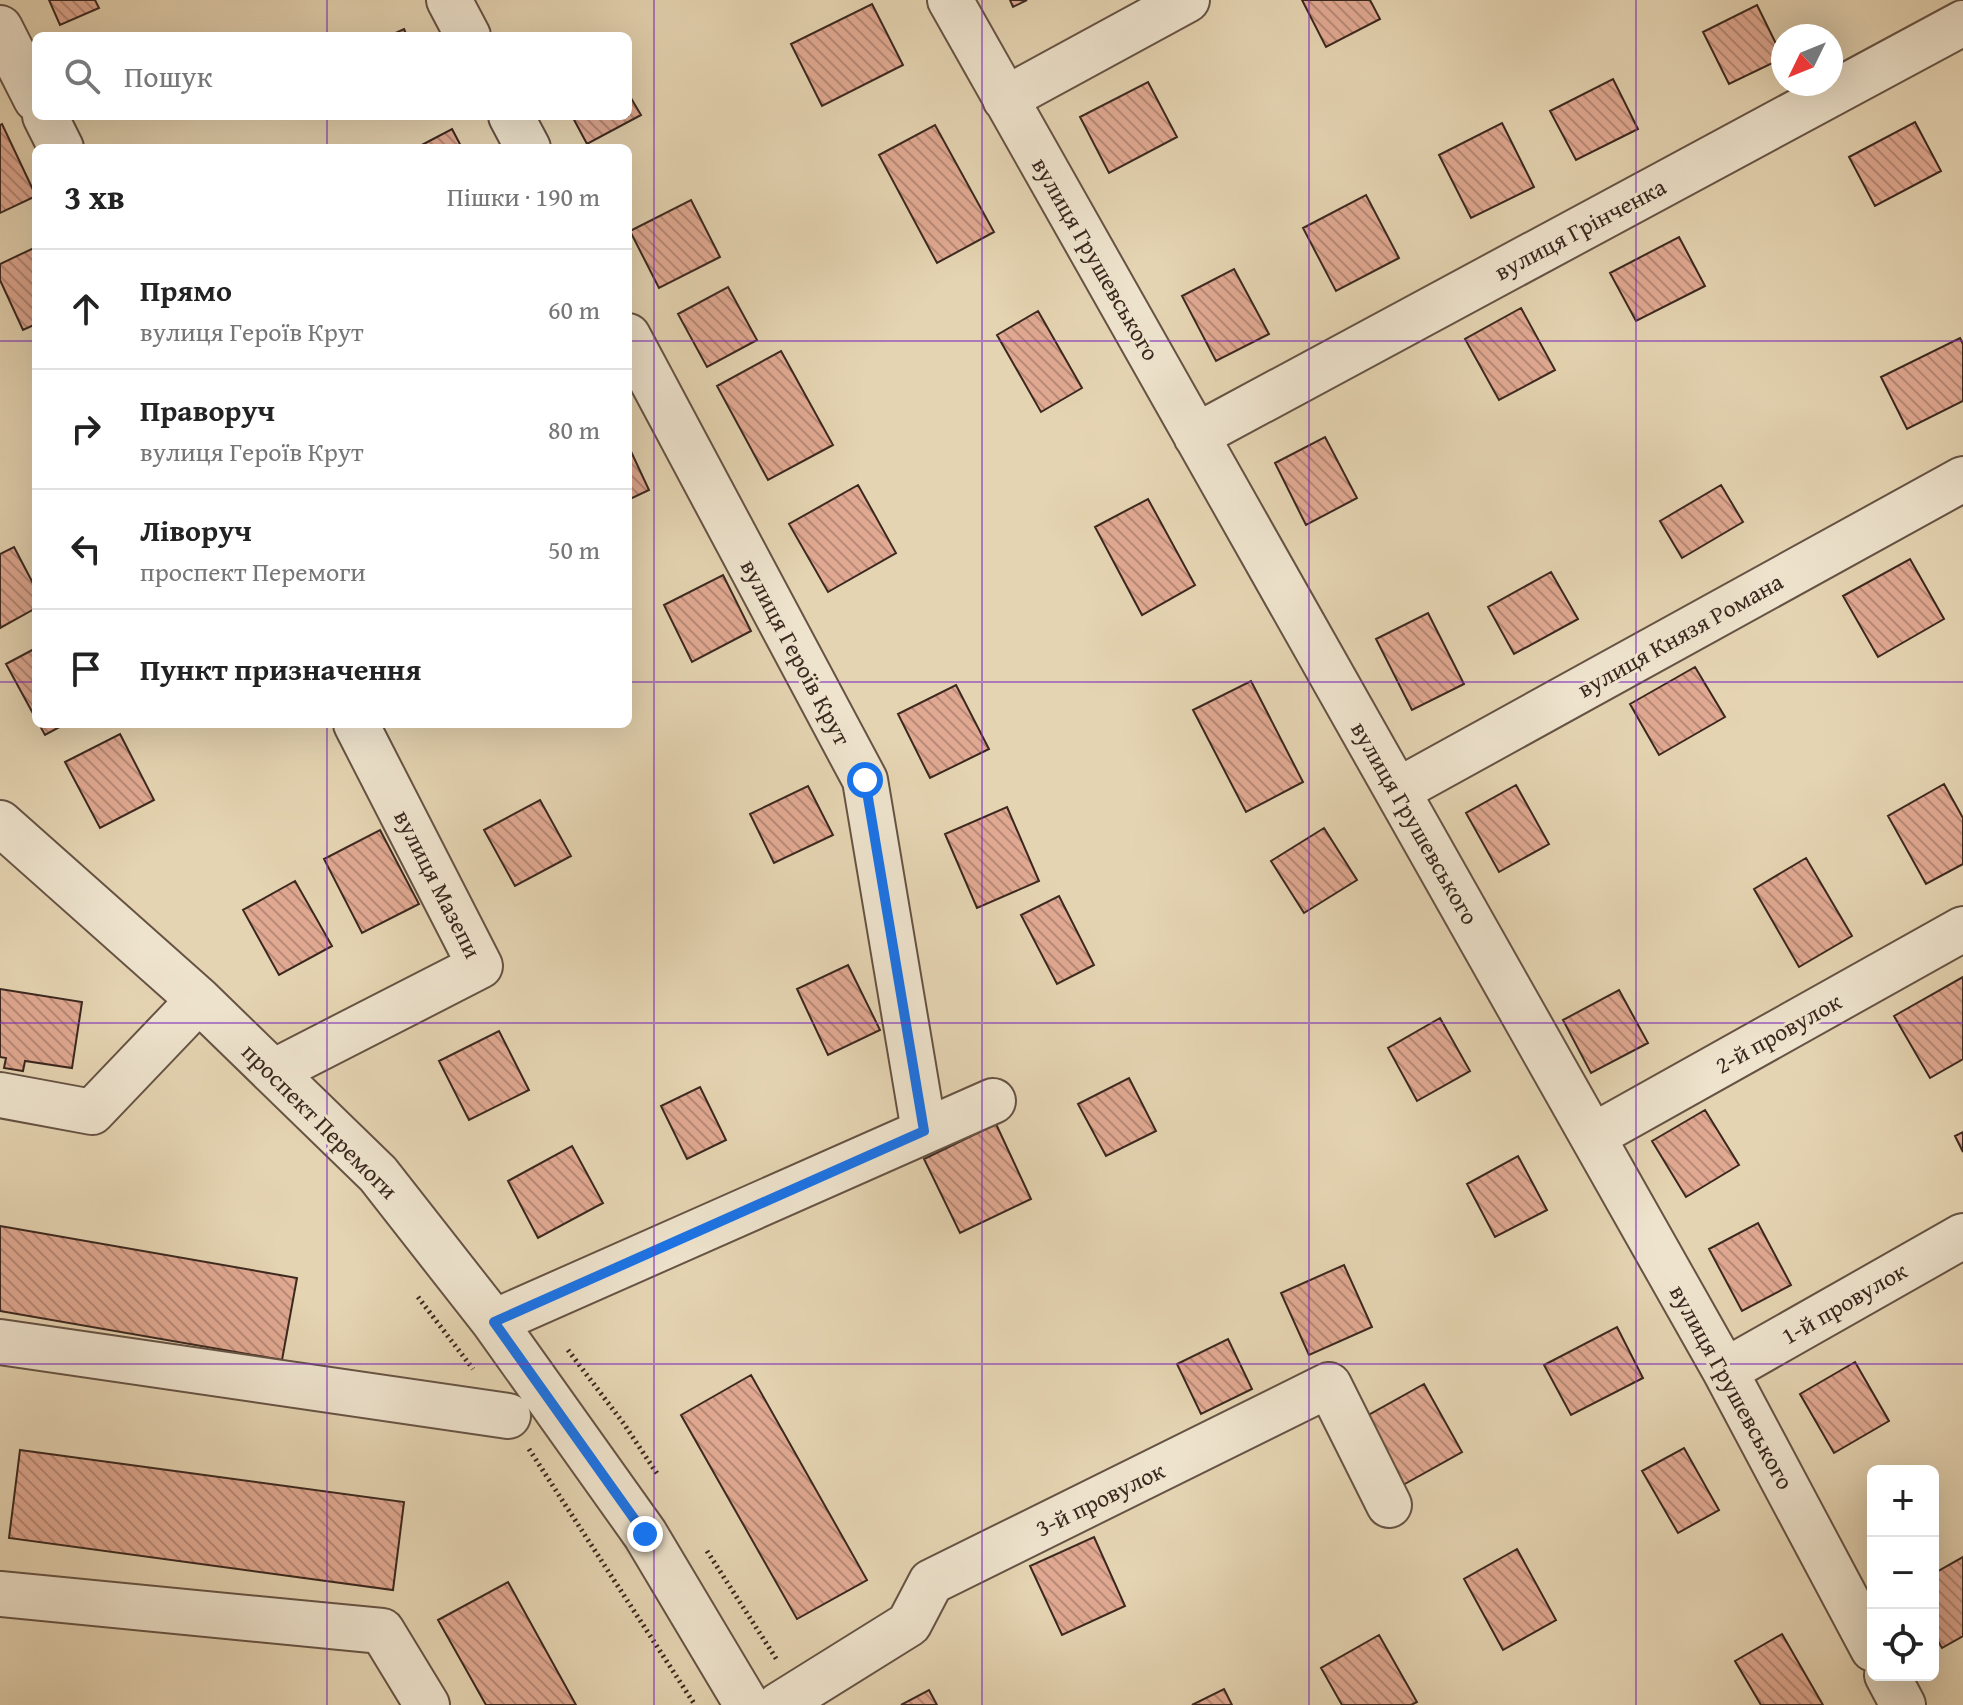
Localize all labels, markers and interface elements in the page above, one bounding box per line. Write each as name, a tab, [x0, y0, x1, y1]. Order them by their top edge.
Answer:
north arrow	[1771, 24, 1843, 96]
search box	[32, 32, 632, 120]
icon: search	[60, 54, 104, 98]
text: Пошук	[124, 54, 212, 98]
street label: вулиця Грушевського	[1023, 151, 1169, 367]
street label: вулиця Грінченка	[1488, 169, 1672, 289]
text: 3 хв	[64, 172, 125, 221]
text: Пішки · 190 m	[447, 177, 600, 216]
text: Прямо	[140, 268, 232, 312]
icon: ahead	[64, 287, 108, 331]
text: 60 m	[548, 290, 600, 329]
text: вулиця Героїв Крут	[140, 312, 364, 351]
text: Праворуч	[140, 388, 275, 432]
icon: right	[64, 407, 108, 451]
text: 80 m	[548, 410, 600, 449]
text: вулиця Героїв Крут	[140, 432, 364, 471]
text: Ліворуч	[140, 508, 252, 552]
icon: left	[64, 527, 108, 571]
text: 50 m	[548, 530, 600, 569]
text: проспект Перемоги	[140, 552, 366, 591]
street label: вулиця Героїв Крут	[732, 553, 860, 752]
street label: вулиця Князя Романа	[1571, 564, 1790, 706]
icon: arrive	[64, 647, 108, 691]
text: Пункт призначення	[140, 647, 421, 691]
street label: вулиця Грушевського	[1342, 715, 1488, 931]
route start	[847, 762, 883, 798]
street label: вулиця Мазепи	[386, 804, 490, 964]
street label: 2-й провулок	[1708, 984, 1848, 1082]
street label: проспект Перемоги	[234, 1035, 406, 1207]
street label: 1-й провулок	[1775, 1253, 1914, 1353]
street label: вулиця Грушевського	[1661, 1278, 1803, 1496]
street label: 3-й провулок	[1029, 1452, 1171, 1545]
map controls	[1867, 1465, 1939, 1681]
button: +	[1867, 1465, 1939, 1537]
route end	[627, 1516, 663, 1552]
button: −	[1867, 1537, 1939, 1609]
button: locate	[1867, 1609, 1939, 1681]

